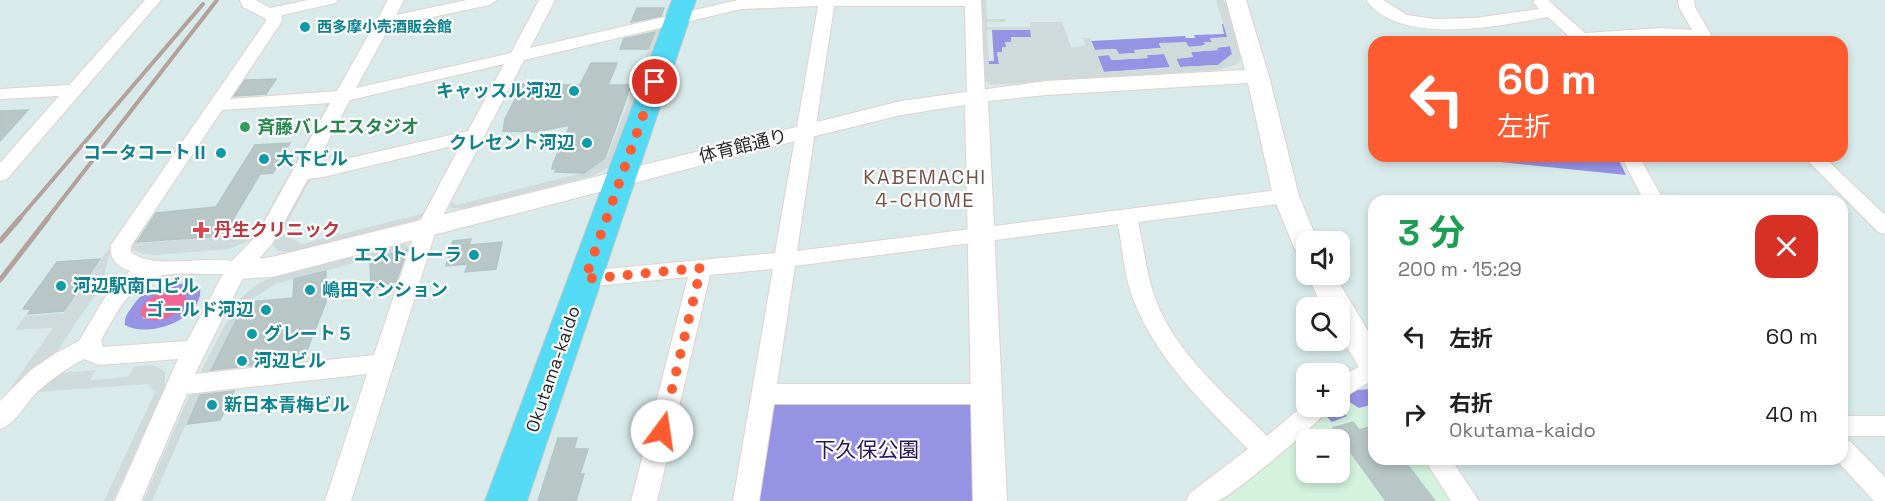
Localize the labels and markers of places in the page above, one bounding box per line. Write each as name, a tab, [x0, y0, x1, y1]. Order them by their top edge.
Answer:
place label: 西多摩小売酒販会館	[317, 17, 452, 36]
marker: 西多摩小売酒販会館	[298, 20, 312, 34]
pin	[629, 56, 680, 107]
place label: キャッスル河辺	[436, 79, 562, 102]
marker: キャッスル河辺	[567, 84, 581, 98]
place label: 斉藤バレエスタジオ	[257, 115, 419, 138]
marker: 斉藤バレエスタジオ	[238, 120, 252, 134]
place label: クレセント河辺	[449, 131, 575, 154]
marker: クレセント河辺	[580, 136, 594, 150]
place label: コータコートⅡ	[83, 141, 209, 164]
marker: コータコートⅡ	[214, 146, 228, 160]
place label: 大下ビル	[276, 147, 348, 170]
marker: 大下ビル	[257, 152, 271, 166]
place label: 丹生クリニック	[214, 218, 340, 241]
marker: 丹生クリニック	[192, 221, 210, 239]
place label: エストレーラ	[354, 243, 462, 266]
marker: エストレーラ	[467, 248, 481, 262]
place label: 河辺駅南口ビル	[73, 274, 199, 297]
place label: 嶋田マンション	[322, 278, 448, 301]
marker: 河辺駅南口ビル	[54, 279, 68, 293]
marker: 嶋田マンション	[303, 283, 317, 297]
place label: ゴールド河辺	[146, 298, 254, 321]
marker: ゴールド河辺	[259, 303, 273, 317]
place label: グレート５	[264, 322, 354, 345]
marker: グレート５	[245, 327, 259, 341]
place label: 河辺ビル	[254, 349, 326, 372]
marker: 河辺ビル	[235, 354, 249, 368]
place label: 新日本青梅ビル	[224, 393, 350, 416]
marker: 新日本青梅ビル	[205, 398, 219, 412]

